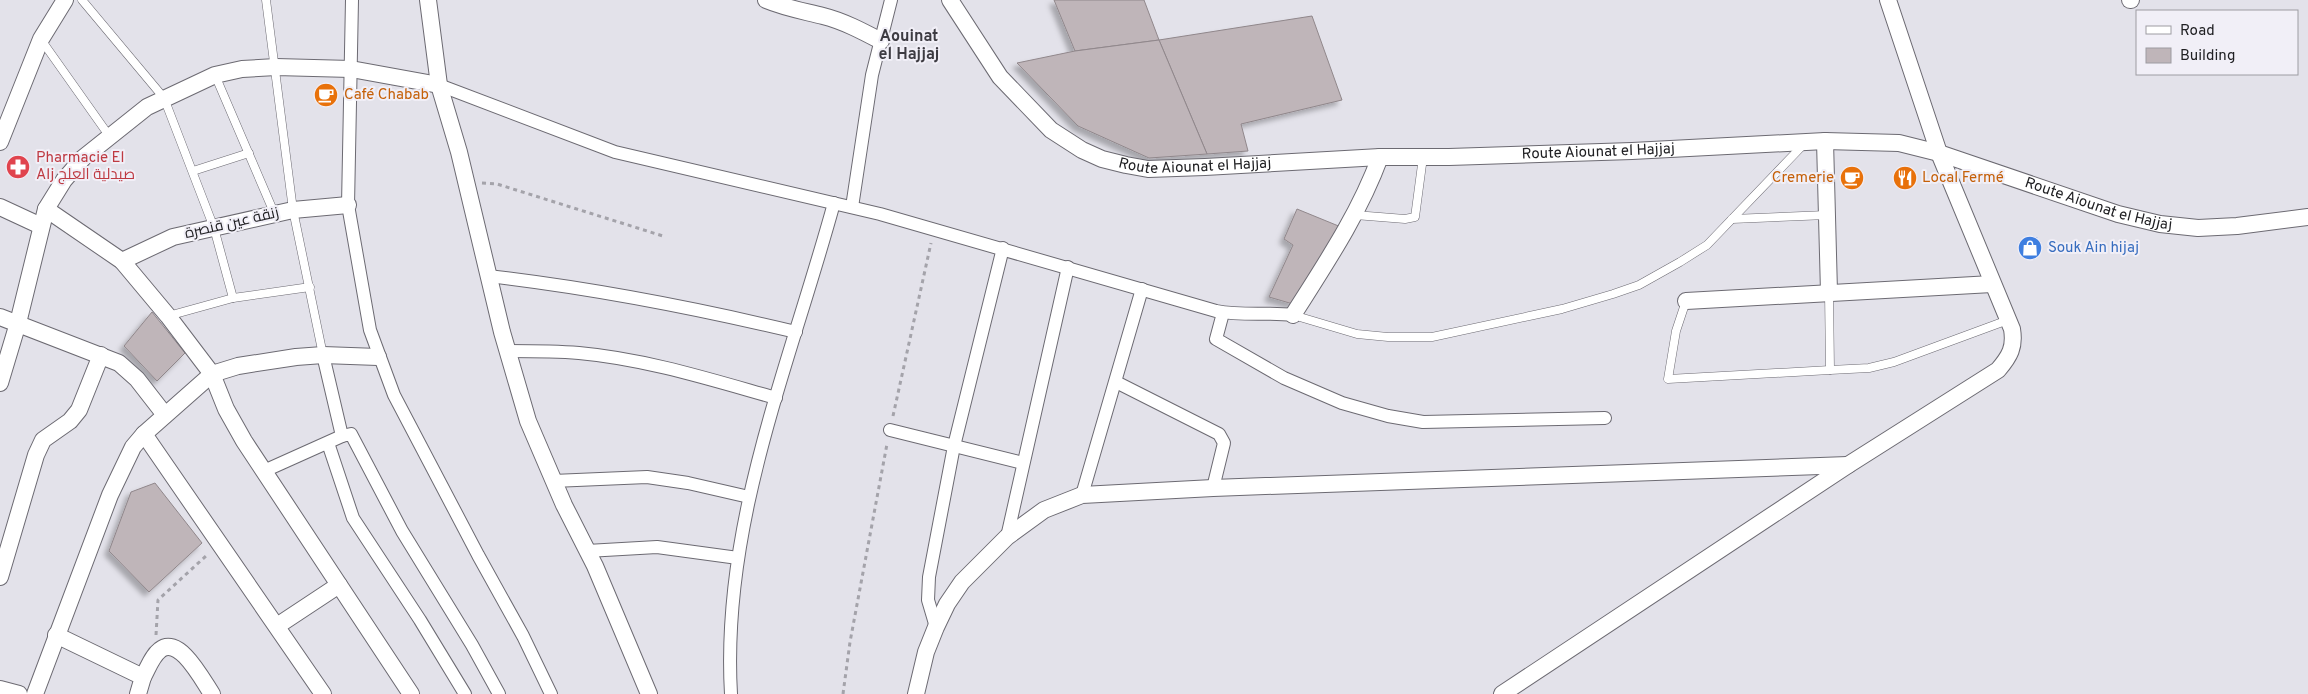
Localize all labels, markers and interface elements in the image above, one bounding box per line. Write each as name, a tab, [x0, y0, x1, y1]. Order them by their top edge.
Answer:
legend	[2136, 10, 2298, 75]
text: Road	[2180, 22, 2215, 41]
district label: Aouinat el Hajjaj	[879, 27, 939, 65]
text: Building	[2180, 47, 2235, 66]
cafe icon: Café Chabab	[313, 82, 339, 108]
place label: Café Chabab	[344, 86, 429, 105]
street label: Route Aiounat el Hajjaj	[1521, 139, 1675, 164]
place label: Pharmacie El Alj صيدلية العلج	[36, 149, 135, 185]
pharmacy icon: Pharmacie El Alj صيدلية العلج	[5, 154, 31, 180]
street label: Route Aiounat el Hajjaj	[1116, 154, 1272, 179]
cafe icon: Cremerie	[1839, 165, 1865, 191]
restaurant icon: Local Fermé	[1892, 165, 1918, 191]
place label: Cremerie	[1772, 169, 1834, 188]
place label: Local Fermé	[1922, 169, 2004, 188]
street label: Route Aiounat el Hajjaj	[2022, 173, 2173, 235]
street label: زنقة عين قنصرة	[183, 204, 281, 244]
shop icon: Souk Ain hijaj	[2017, 235, 2043, 261]
place label: Souk Ain hijaj	[2048, 239, 2139, 258]

